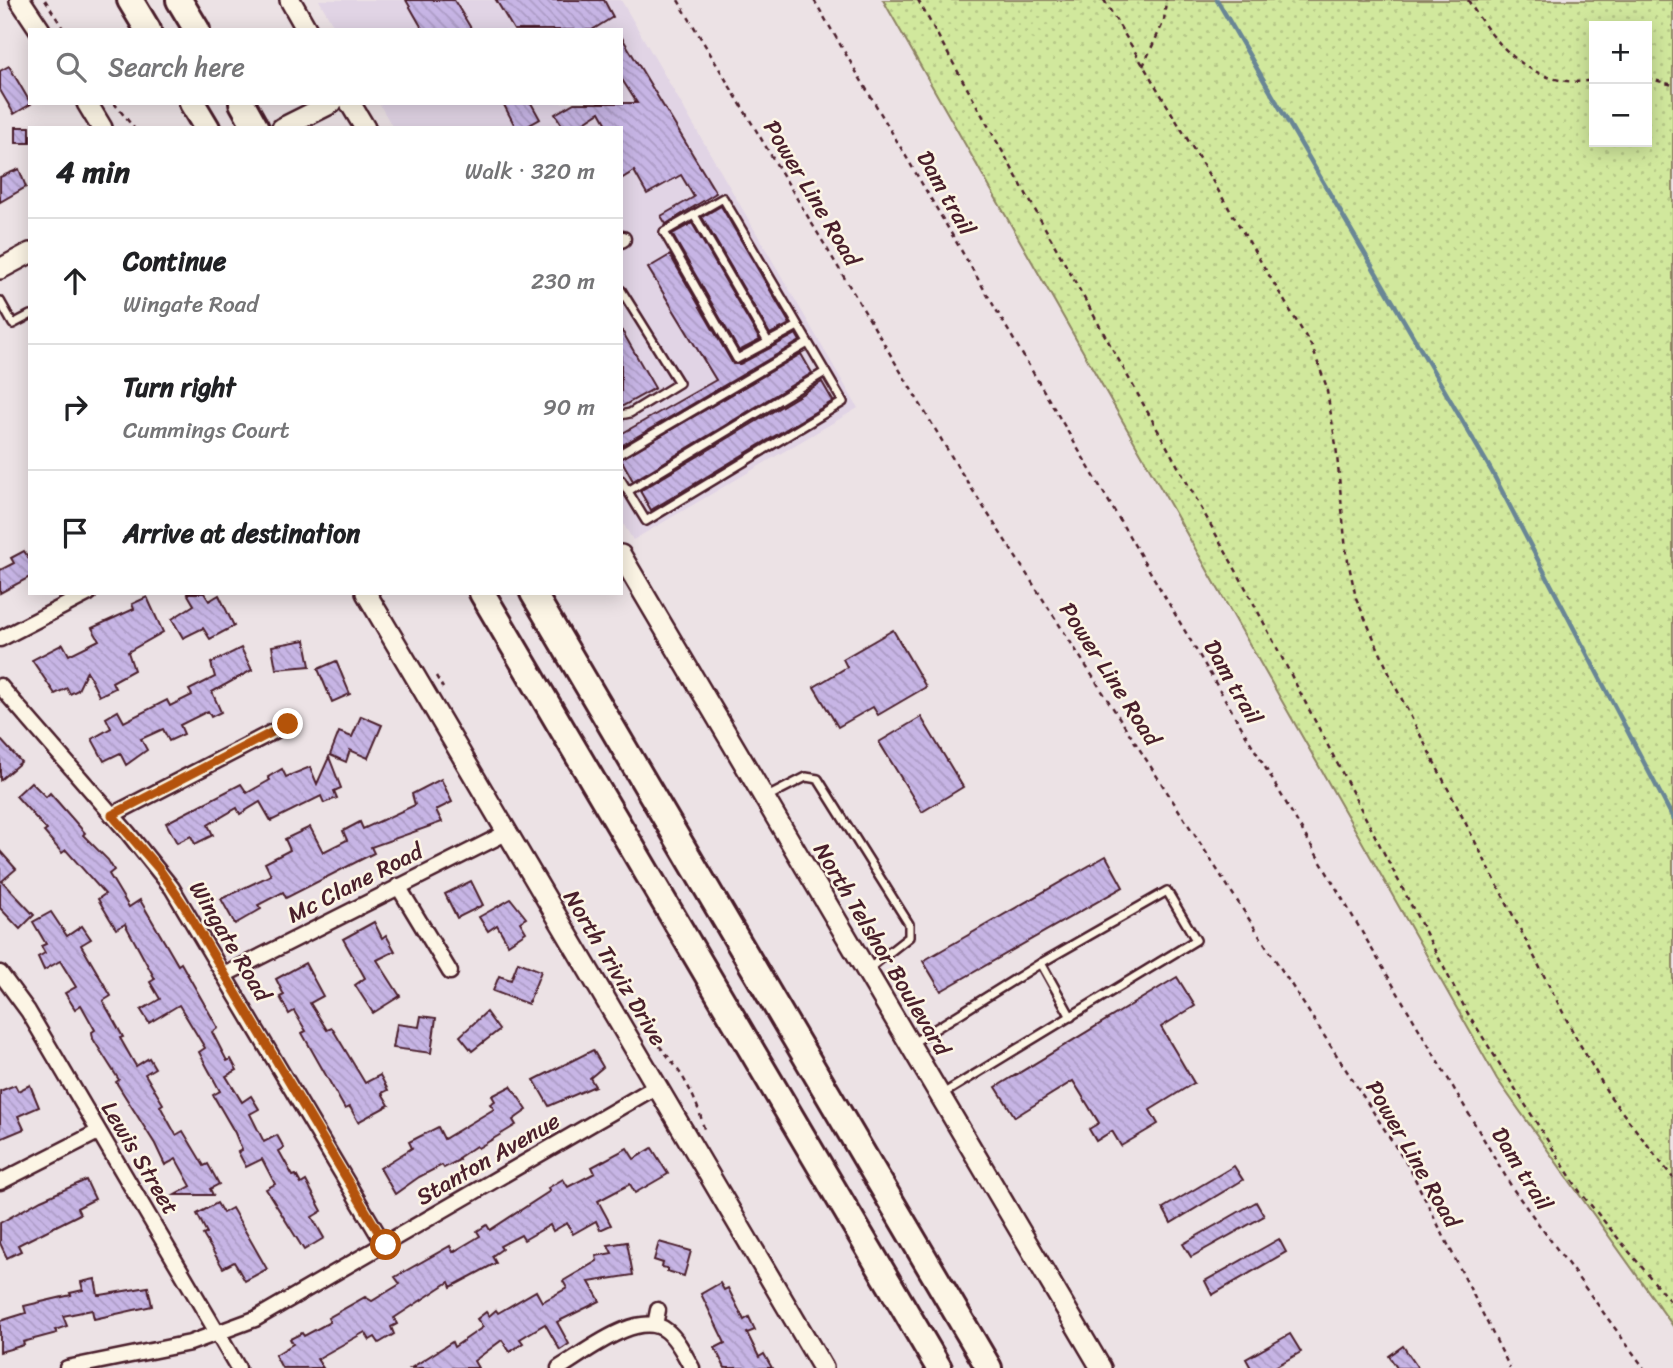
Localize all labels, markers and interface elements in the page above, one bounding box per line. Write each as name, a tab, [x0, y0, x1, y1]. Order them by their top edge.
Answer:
map controls	[1589, 21, 1652, 147]
button: +	[1589, 21, 1652, 84]
search box	[28, 28, 623, 105]
text: Search here	[108, 44, 245, 90]
icon: search	[52, 48, 90, 86]
button: −	[1589, 84, 1652, 147]
street label: Power Line Road	[752, 112, 873, 276]
street label: Dam trail	[905, 143, 987, 244]
text: 4 min	[56, 145, 130, 199]
text: Walk · 320 m	[465, 151, 595, 192]
text: Continue	[123, 238, 226, 284]
text: 230 m	[531, 261, 595, 302]
icon: ahead	[56, 262, 94, 300]
text: Wingate Road	[123, 284, 258, 325]
text: Turn right	[123, 364, 236, 410]
text: 90 m	[543, 387, 595, 428]
icon: right	[56, 388, 94, 426]
text: Cummings Court	[123, 410, 290, 451]
text: Arrive at destination	[123, 510, 360, 556]
icon: arrive	[56, 514, 94, 552]
street label: Power Line Road	[1048, 594, 1173, 756]
street label: Dam trail	[1192, 632, 1274, 733]
route end	[272, 708, 303, 739]
street label: Mc Clane Road	[280, 830, 432, 935]
street label: North Telshor Boulevard	[802, 834, 963, 1065]
street label: Wingate Road	[178, 872, 283, 1011]
street label: North Triviz Drive	[552, 882, 678, 1055]
street label: Power Line Road	[1354, 1072, 1473, 1237]
street label: Lewis Street	[90, 1093, 190, 1223]
street label: Stanton Avenue	[408, 1101, 568, 1217]
street label: Dam trail	[1480, 1119, 1564, 1220]
route start	[370, 1229, 401, 1260]

